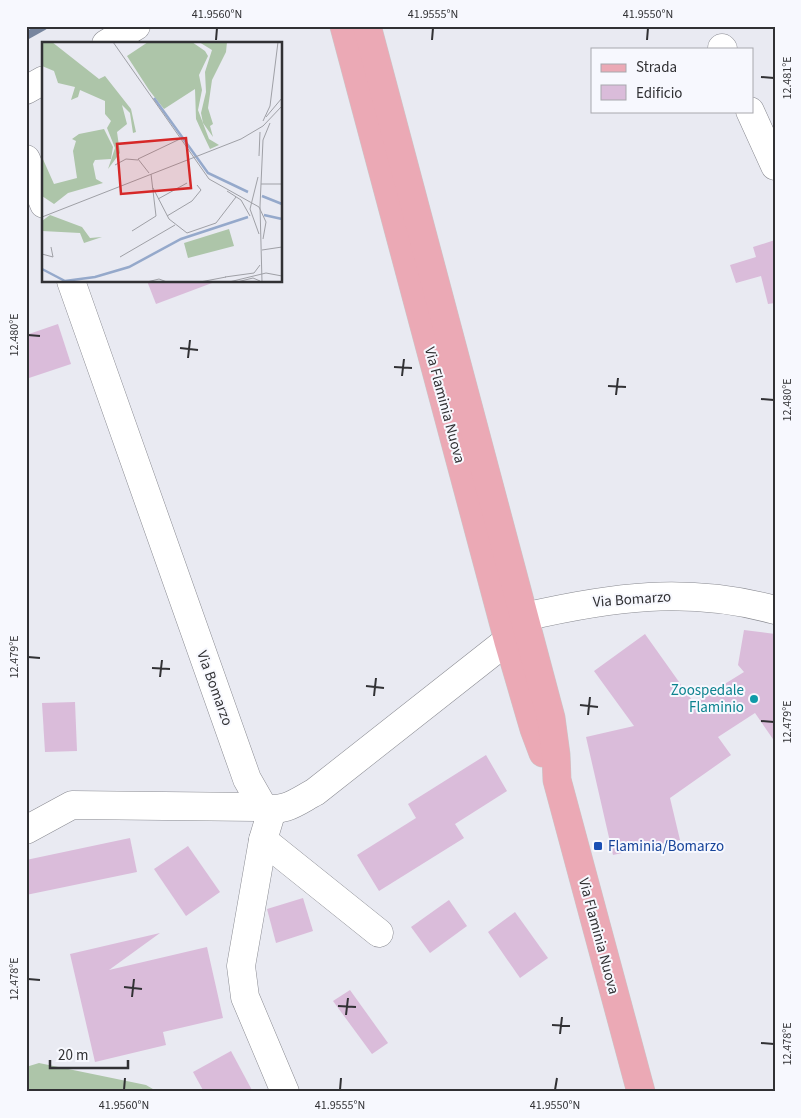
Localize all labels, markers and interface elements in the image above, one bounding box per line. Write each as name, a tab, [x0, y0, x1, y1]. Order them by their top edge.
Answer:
text: 41.9560°N	[192, 6, 242, 23]
text: 41.9555°N	[408, 6, 458, 23]
text: 41.9550°N	[623, 6, 673, 23]
inset map	[42, 42, 282, 282]
legend	[591, 48, 754, 112]
text: 12.481°E	[779, 56, 796, 100]
text: Strada	[636, 57, 677, 78]
text: Edificio	[636, 83, 683, 104]
text: 12.480°E	[6, 313, 23, 357]
street label: Via Flaminia Nuova	[419, 345, 470, 466]
text: 12.480°E	[779, 378, 796, 422]
street label: Via Bomarzo	[592, 586, 672, 613]
text: 12.479°E	[6, 635, 23, 679]
street label: Via Bomarzo	[191, 648, 238, 729]
place label: Zoospedale Flaminio	[671, 680, 744, 718]
marker: Zoospedale Flaminio	[748, 693, 760, 705]
text: 12.479°E	[779, 700, 796, 744]
place label: Flaminia/Bomarzo	[608, 836, 724, 857]
marker: Flaminia/Bomarzo	[592, 840, 604, 852]
street label: Via Flaminia Nuova	[573, 876, 624, 997]
text: 12.478°E	[6, 957, 23, 1001]
text: 12.478°E	[779, 1022, 796, 1066]
scale bar	[50, 1038, 128, 1070]
text: 20 m	[58, 1045, 88, 1066]
text: 41.9560°N	[99, 1097, 149, 1114]
text: 41.9555°N	[315, 1097, 365, 1114]
text: 41.9550°N	[530, 1097, 580, 1114]

